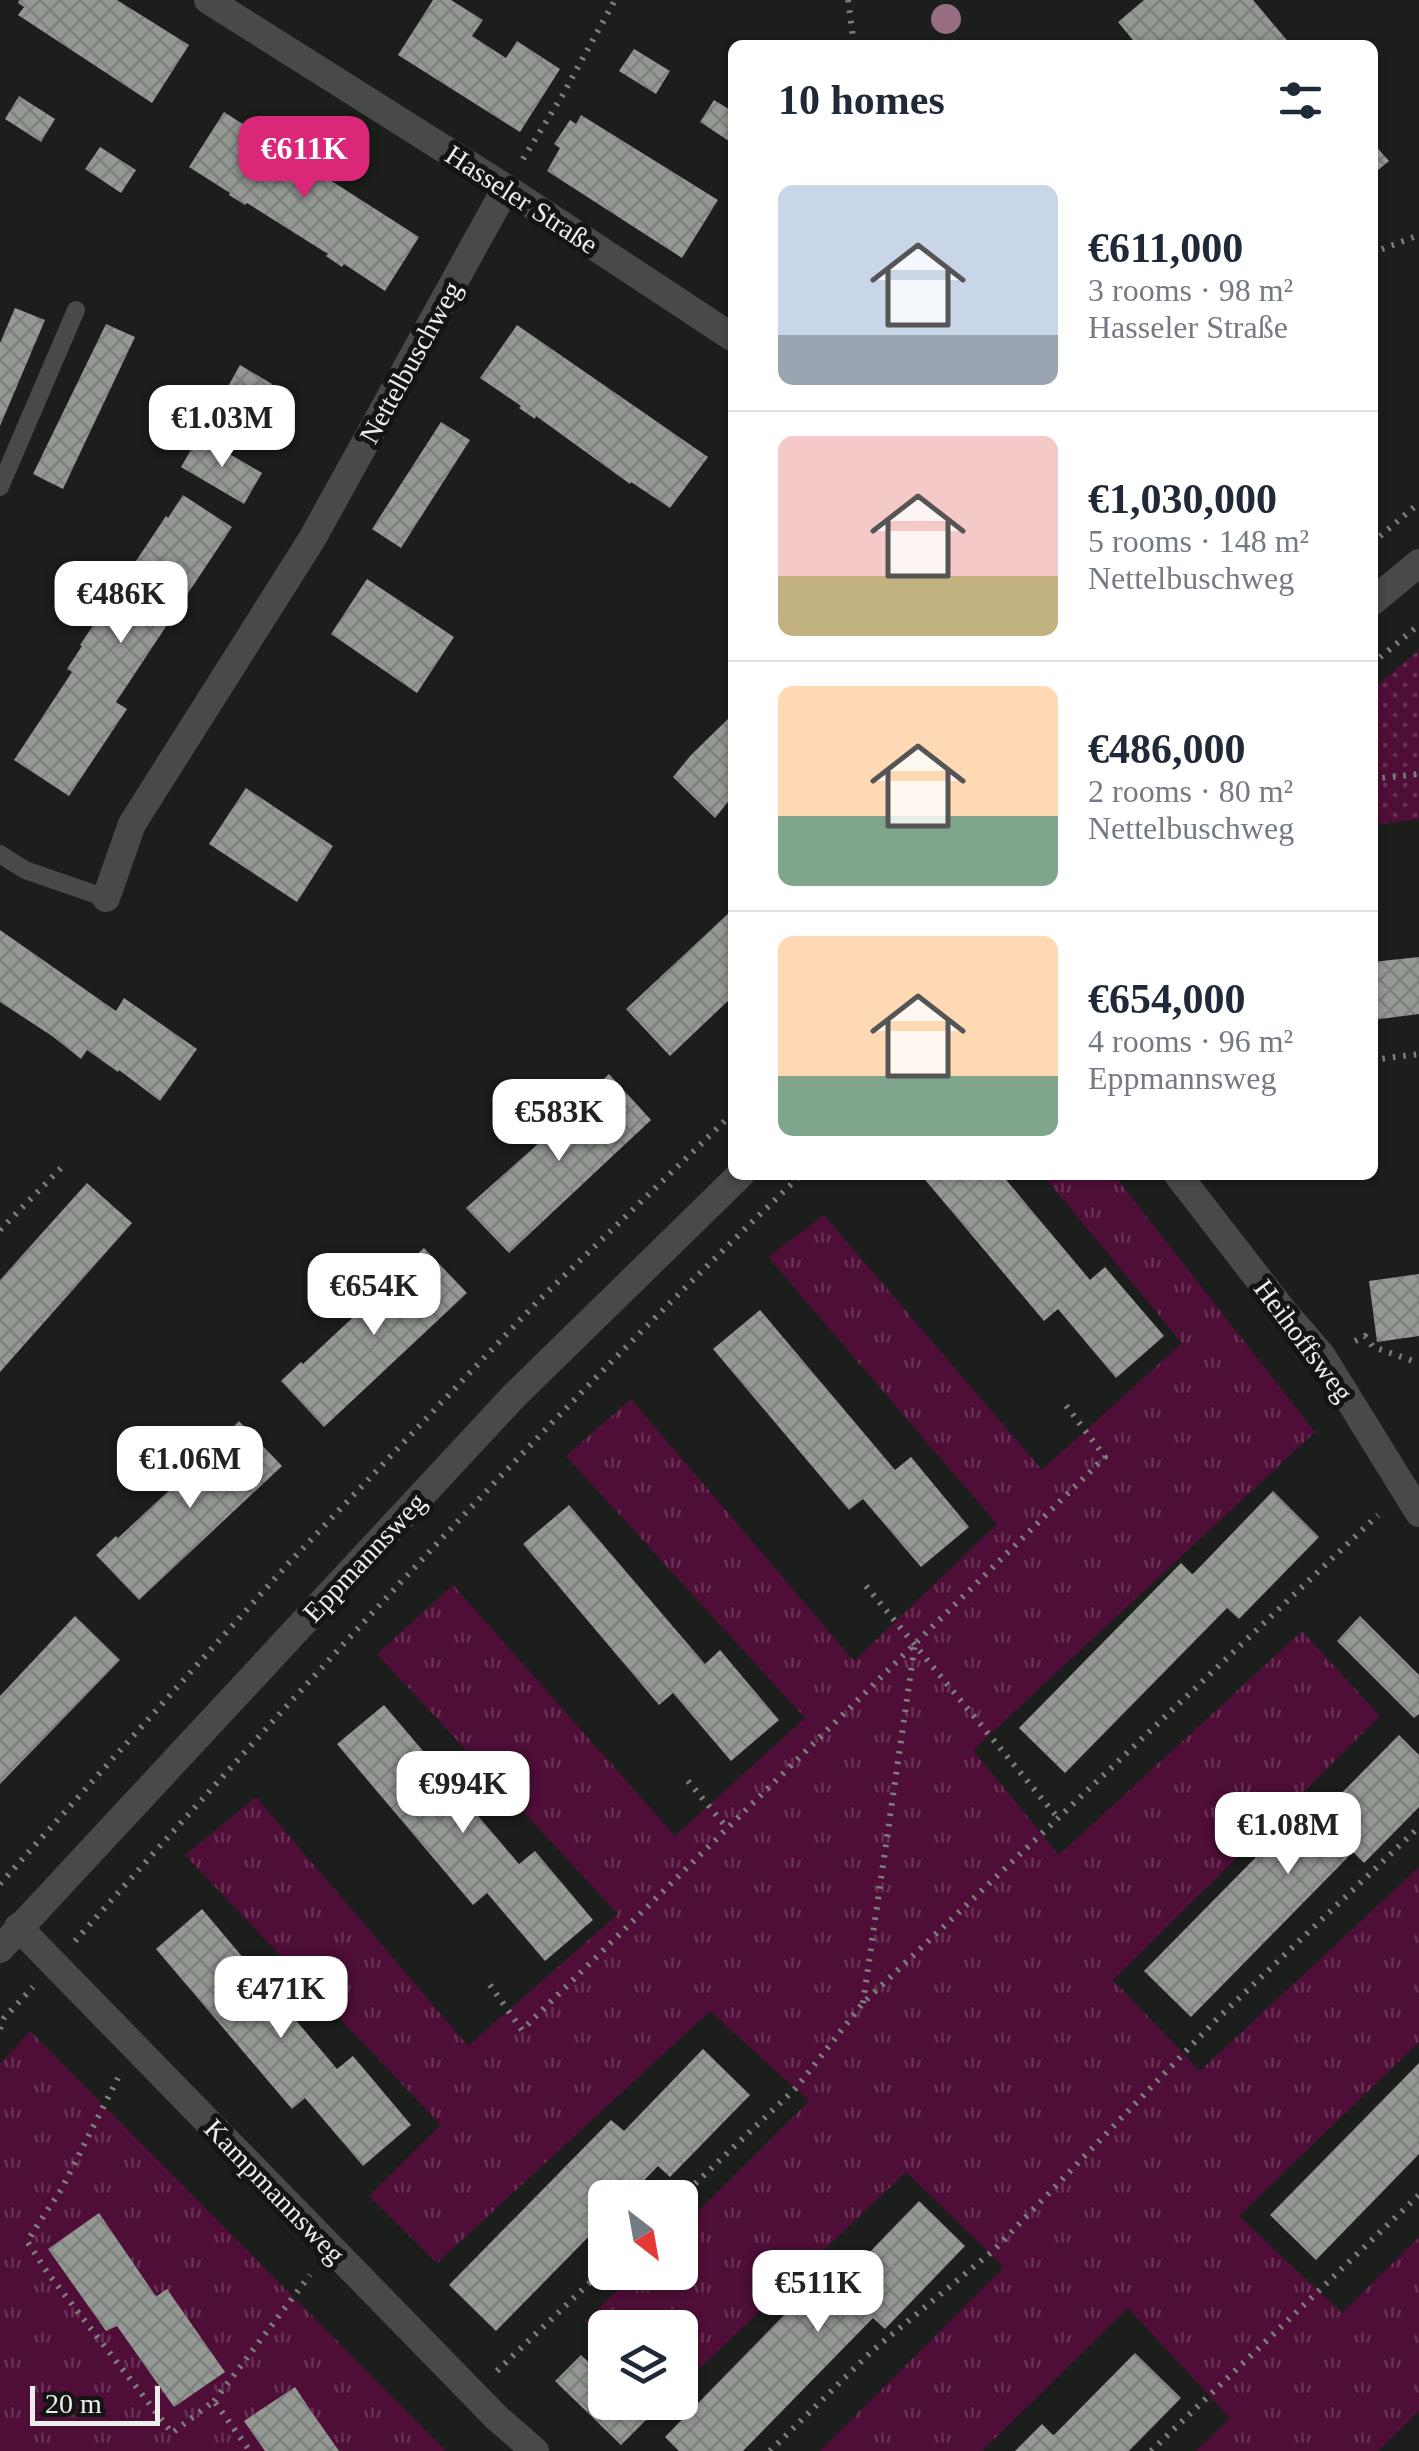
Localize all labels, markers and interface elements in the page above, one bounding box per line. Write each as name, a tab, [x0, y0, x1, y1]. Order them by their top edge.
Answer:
icon: filters	[1273, 73, 1328, 128]
text: 10 homes	[778, 77, 945, 123]
pin: €611K	[234, 116, 374, 201]
text: €611K	[260, 130, 348, 166]
street label: Hasseler Straße	[440, 139, 604, 260]
icon: home	[858, 225, 978, 345]
text: €611,000	[1088, 225, 1243, 271]
text: 3 rooms · 98 m²	[1088, 272, 1293, 308]
street label: Nettelbuschweg	[353, 276, 468, 449]
text: Hasseler Straße	[1088, 309, 1288, 345]
pin: €1.03M	[141, 385, 303, 470]
text: €1.03M	[171, 399, 273, 435]
icon: home	[858, 476, 978, 596]
text: €1,030,000	[1088, 476, 1277, 522]
text: 5 rooms · 148 m²	[1088, 523, 1309, 559]
text: Nettelbuschweg	[1088, 560, 1294, 596]
pin: €486K	[51, 561, 191, 646]
text: €486K	[77, 575, 165, 611]
icon: home	[858, 726, 978, 846]
text: €486,000	[1088, 726, 1246, 772]
text: 2 rooms · 80 m²	[1088, 773, 1293, 809]
text: Nettelbuschweg	[1088, 810, 1294, 846]
icon: home	[858, 976, 978, 1096]
text: €654,000	[1088, 976, 1246, 1022]
text: 4 rooms · 96 m²	[1088, 1023, 1293, 1059]
text: Eppmannsweg	[1088, 1060, 1276, 1096]
pin: €583K	[489, 1079, 629, 1164]
text: €583K	[515, 1093, 603, 1129]
pin: €654K	[304, 1253, 444, 1338]
text: €654K	[330, 1267, 418, 1303]
street label: Heihoffsweg	[1248, 1273, 1359, 1407]
pin: €1.06M	[109, 1426, 271, 1511]
text: €1.06M	[139, 1440, 241, 1476]
street label: Eppmannsweg	[297, 1486, 432, 1628]
pin: €994K	[393, 1751, 533, 1836]
text: €994K	[419, 1765, 507, 1801]
pin: €1.08M	[1207, 1792, 1369, 1877]
text: €1.08M	[1237, 1806, 1339, 1842]
pin: €471K	[211, 1956, 351, 2041]
text: €471K	[237, 1970, 325, 2006]
street label: Kampmannsweg	[198, 2113, 351, 2270]
north arrow	[588, 2180, 698, 2290]
map controls	[588, 2180, 698, 2420]
pin: €511K	[748, 2250, 888, 2335]
text: €511K	[774, 2264, 862, 2300]
button: layers	[588, 2310, 698, 2420]
scale bar	[30, 2381, 160, 2426]
text: 20 m	[45, 2388, 102, 2419]

